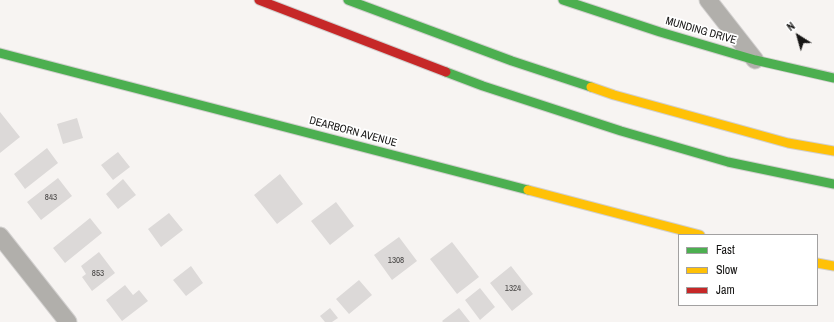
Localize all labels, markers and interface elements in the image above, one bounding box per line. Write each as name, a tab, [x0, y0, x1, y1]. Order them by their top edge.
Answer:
street label: MUNDING DRIVE	[664, 15, 738, 47]
north arrow	[778, 16, 818, 56]
text: N	[784, 19, 798, 34]
street label: DEARBORN AVENUE	[308, 114, 398, 150]
house number: 843	[45, 193, 57, 203]
legend	[678, 234, 818, 306]
text: Fast	[716, 242, 735, 258]
house number: 1308	[388, 256, 404, 266]
text: Slow	[716, 262, 737, 278]
house number: 853	[92, 269, 104, 279]
text: Jam	[716, 282, 735, 298]
house number: 1324	[505, 284, 521, 294]

